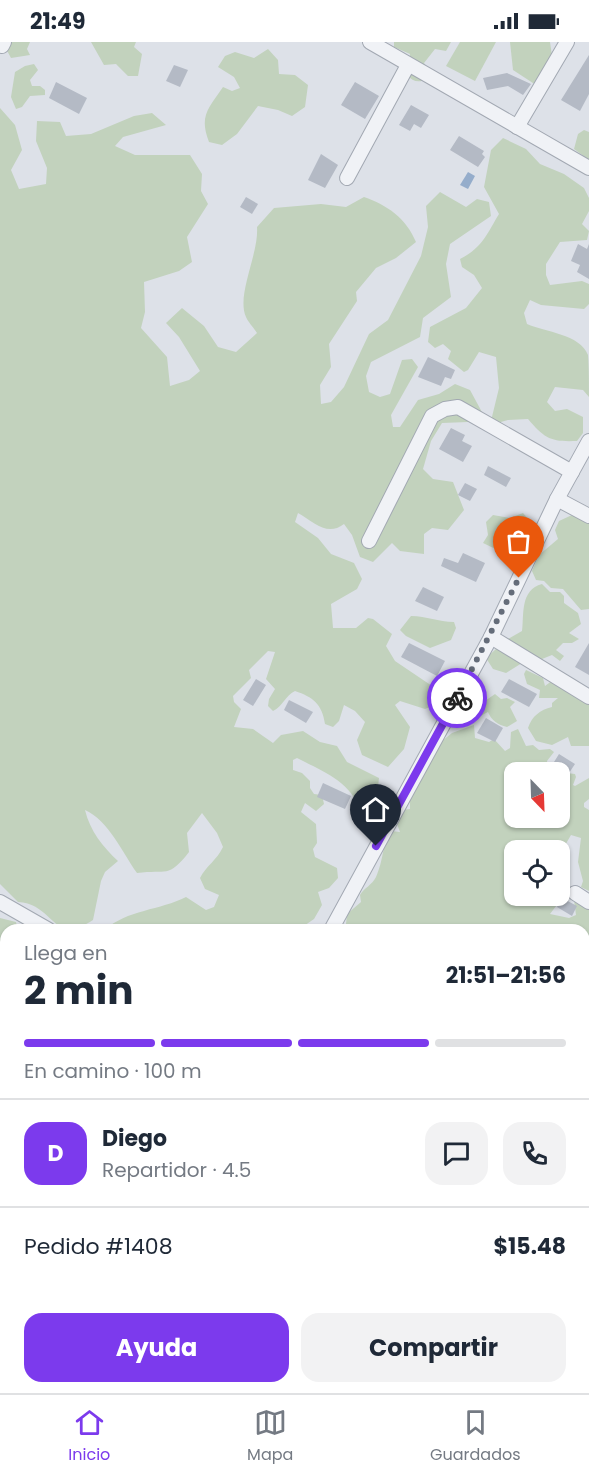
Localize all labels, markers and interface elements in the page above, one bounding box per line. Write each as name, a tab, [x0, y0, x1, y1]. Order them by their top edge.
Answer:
text: 21:49	[30, 6, 86, 37]
pin	[493, 516, 544, 578]
icon: bag	[502, 525, 535, 558]
courier	[427, 668, 487, 728]
icon: bike	[441, 682, 474, 715]
north arrow	[504, 762, 570, 828]
map controls	[504, 762, 570, 906]
pin	[350, 784, 401, 846]
icon: home	[359, 793, 392, 826]
button: locate	[504, 840, 570, 906]
text: Llega en	[24, 939, 108, 967]
text: 21:51–21:56	[446, 960, 566, 991]
text: 2 min	[24, 963, 134, 1018]
text: En camino · 100 m	[24, 1057, 202, 1085]
button: chat	[425, 1122, 488, 1185]
button: phone	[503, 1122, 566, 1185]
text: Diego	[102, 1123, 167, 1154]
text: D	[48, 1138, 64, 1169]
text: Repartidor · 4.5	[102, 1156, 251, 1184]
text: Pedido #1408	[24, 1231, 173, 1262]
text: $15.48	[494, 1231, 566, 1262]
button: Ayuda	[24, 1313, 289, 1382]
button: Compartir	[301, 1313, 566, 1382]
tab: Inicio	[68, 1406, 110, 1467]
tab: Mapa	[247, 1406, 293, 1467]
tab: Guardados	[430, 1406, 521, 1467]

